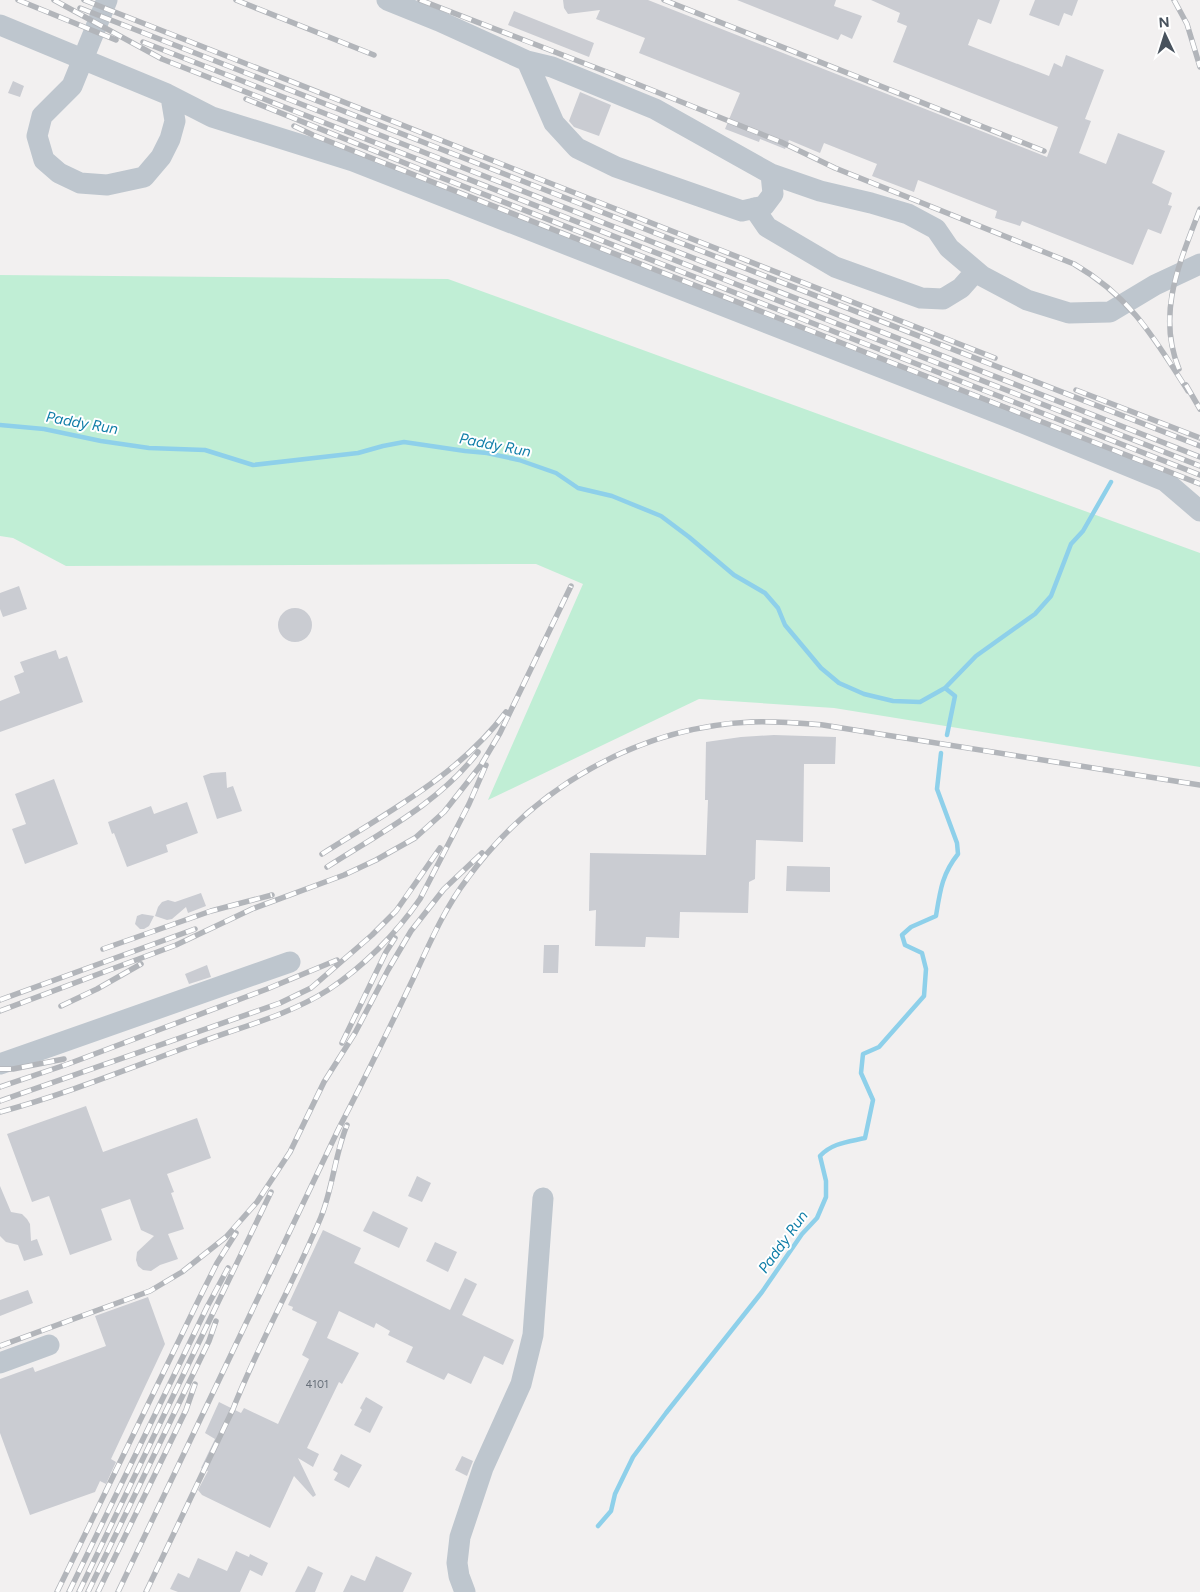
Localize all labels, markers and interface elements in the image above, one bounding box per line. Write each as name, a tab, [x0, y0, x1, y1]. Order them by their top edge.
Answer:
north arrow	[1140, 10, 1190, 60]
text: N	[1158, 14, 1170, 31]
water label: Paddy Run	[45, 408, 119, 438]
water label: Paddy Run	[458, 429, 532, 461]
water label: Paddy Run	[754, 1207, 812, 1277]
house number: 4101	[306, 1378, 328, 1391]

